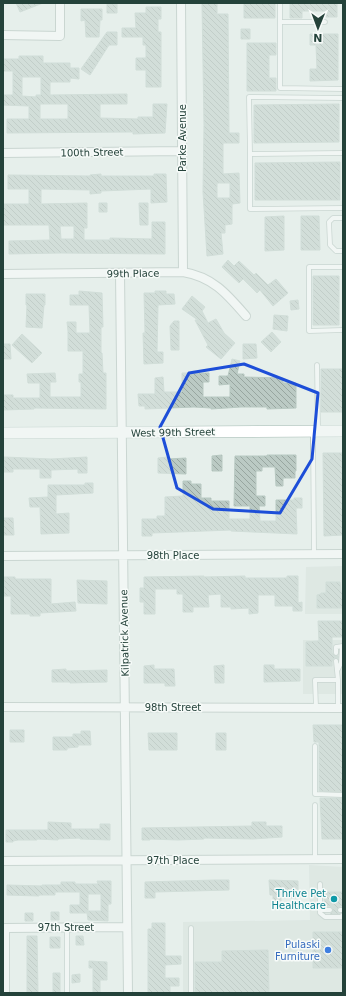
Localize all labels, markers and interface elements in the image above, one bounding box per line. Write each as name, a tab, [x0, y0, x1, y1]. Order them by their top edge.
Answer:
north arrow	[298, 8, 338, 48]
text: N	[313, 31, 323, 44]
street label: Parke Avenue	[177, 104, 188, 172]
street label: 100th Street	[60, 146, 124, 159]
street label: 99th Place	[107, 268, 159, 279]
street label: West 99th Street	[131, 426, 215, 439]
street label: 98th Place	[147, 550, 199, 561]
street label: Kilpatrick Avenue	[118, 589, 131, 677]
street label: 98th Street	[145, 702, 201, 713]
street label: 97th Place	[147, 855, 199, 866]
place label: Thrive Pet Healthcare	[271, 888, 326, 911]
marker: Thrive Pet Healthcare	[329, 894, 339, 904]
street label: 97th Street	[38, 922, 94, 933]
place label: Pulaski Furniture	[275, 939, 320, 962]
marker: Pulaski Furniture	[323, 945, 333, 955]

